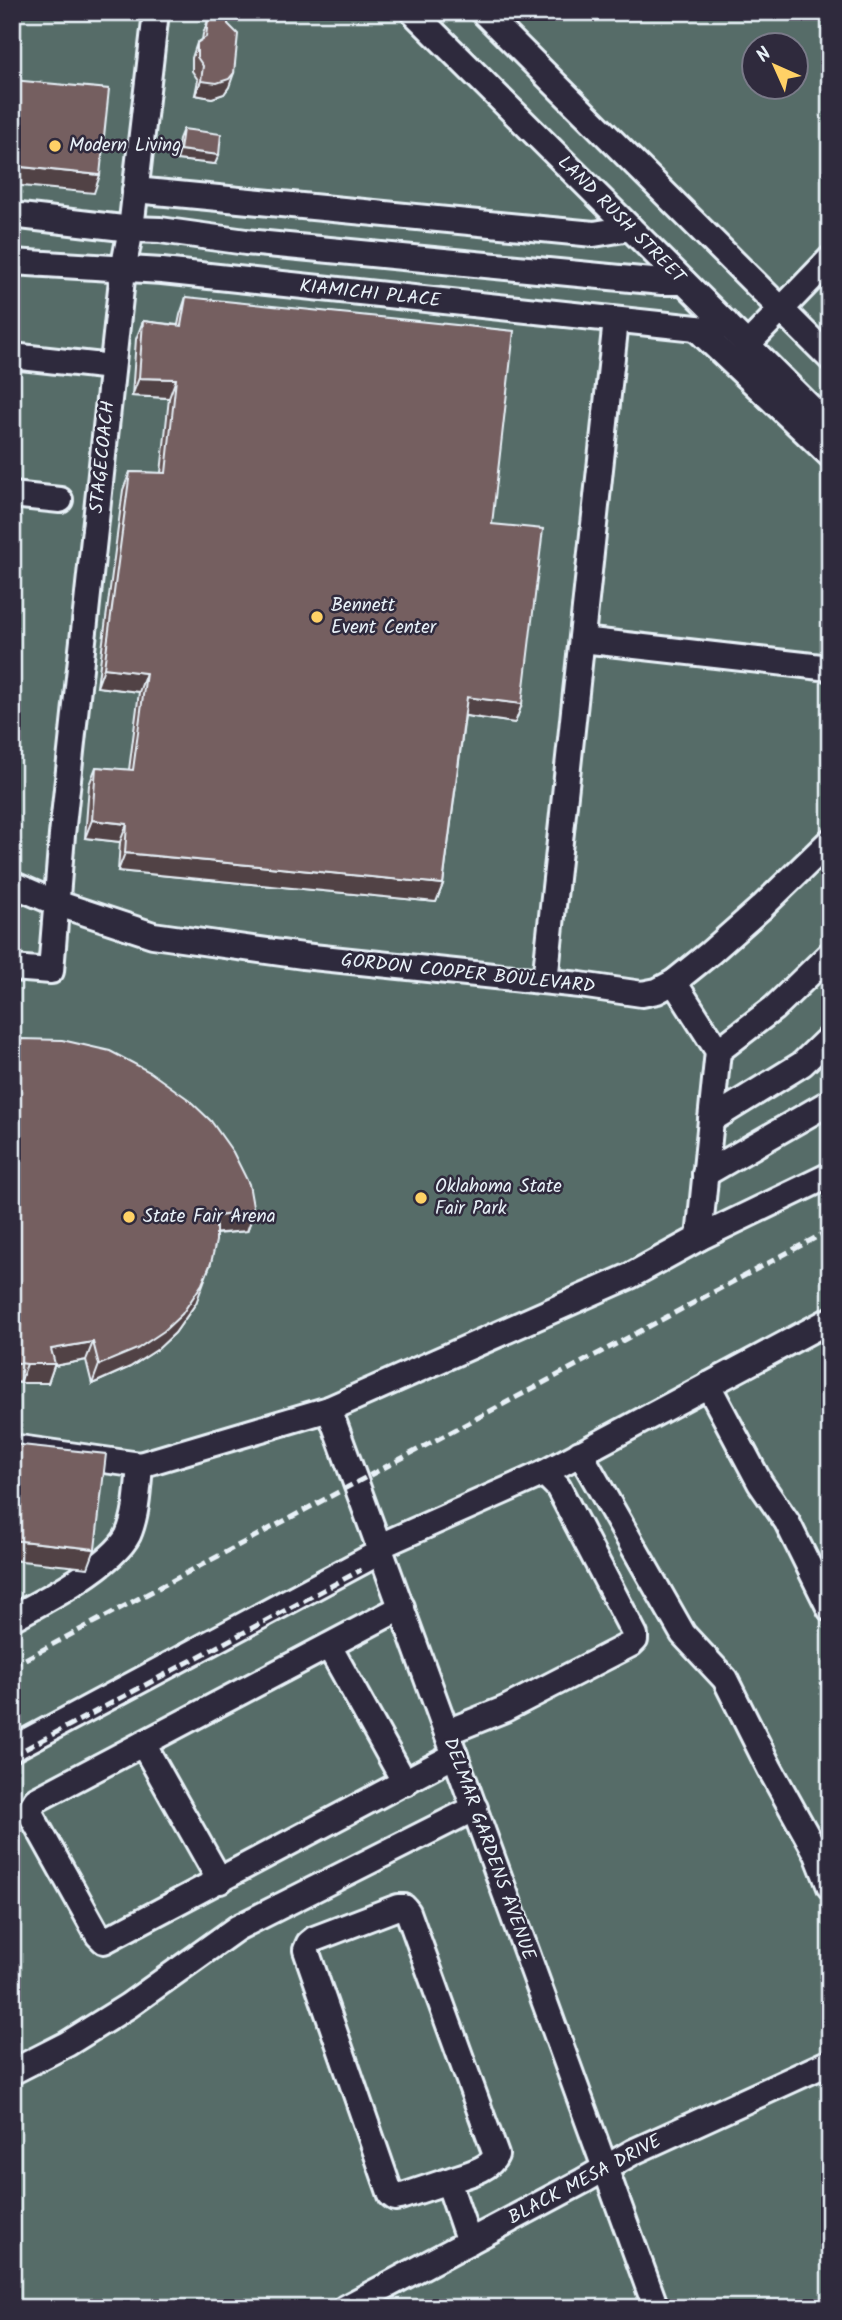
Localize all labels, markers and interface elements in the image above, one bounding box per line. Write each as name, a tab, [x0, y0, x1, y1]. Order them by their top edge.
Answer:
north arrow	[740, 32, 810, 102]
text: N	[750, 41, 779, 70]
place label: Modern Living	[69, 131, 181, 161]
marker: Modern Living	[47, 138, 63, 154]
street label: LAND RUSH STREET	[550, 149, 693, 292]
street label: KIAMICHI PLACE	[298, 272, 443, 316]
street label: STAGECOACH	[82, 399, 124, 515]
place label: Bennett Event Center	[331, 591, 438, 643]
marker: Bennett Event Center	[309, 609, 325, 625]
street label: GORDON COOPER BOULEVARD	[340, 946, 596, 1002]
place label: Oklahoma State Fair Park	[435, 1172, 562, 1224]
marker: Oklahoma State Fair Park	[413, 1190, 429, 1206]
place label: State Fair Arena	[143, 1202, 276, 1232]
marker: State Fair Arena	[121, 1209, 137, 1225]
street label: DELMAR GARDENS AVENUE	[435, 1733, 544, 1966]
street label: BLACK MESA DRIVE	[503, 2126, 668, 2233]

